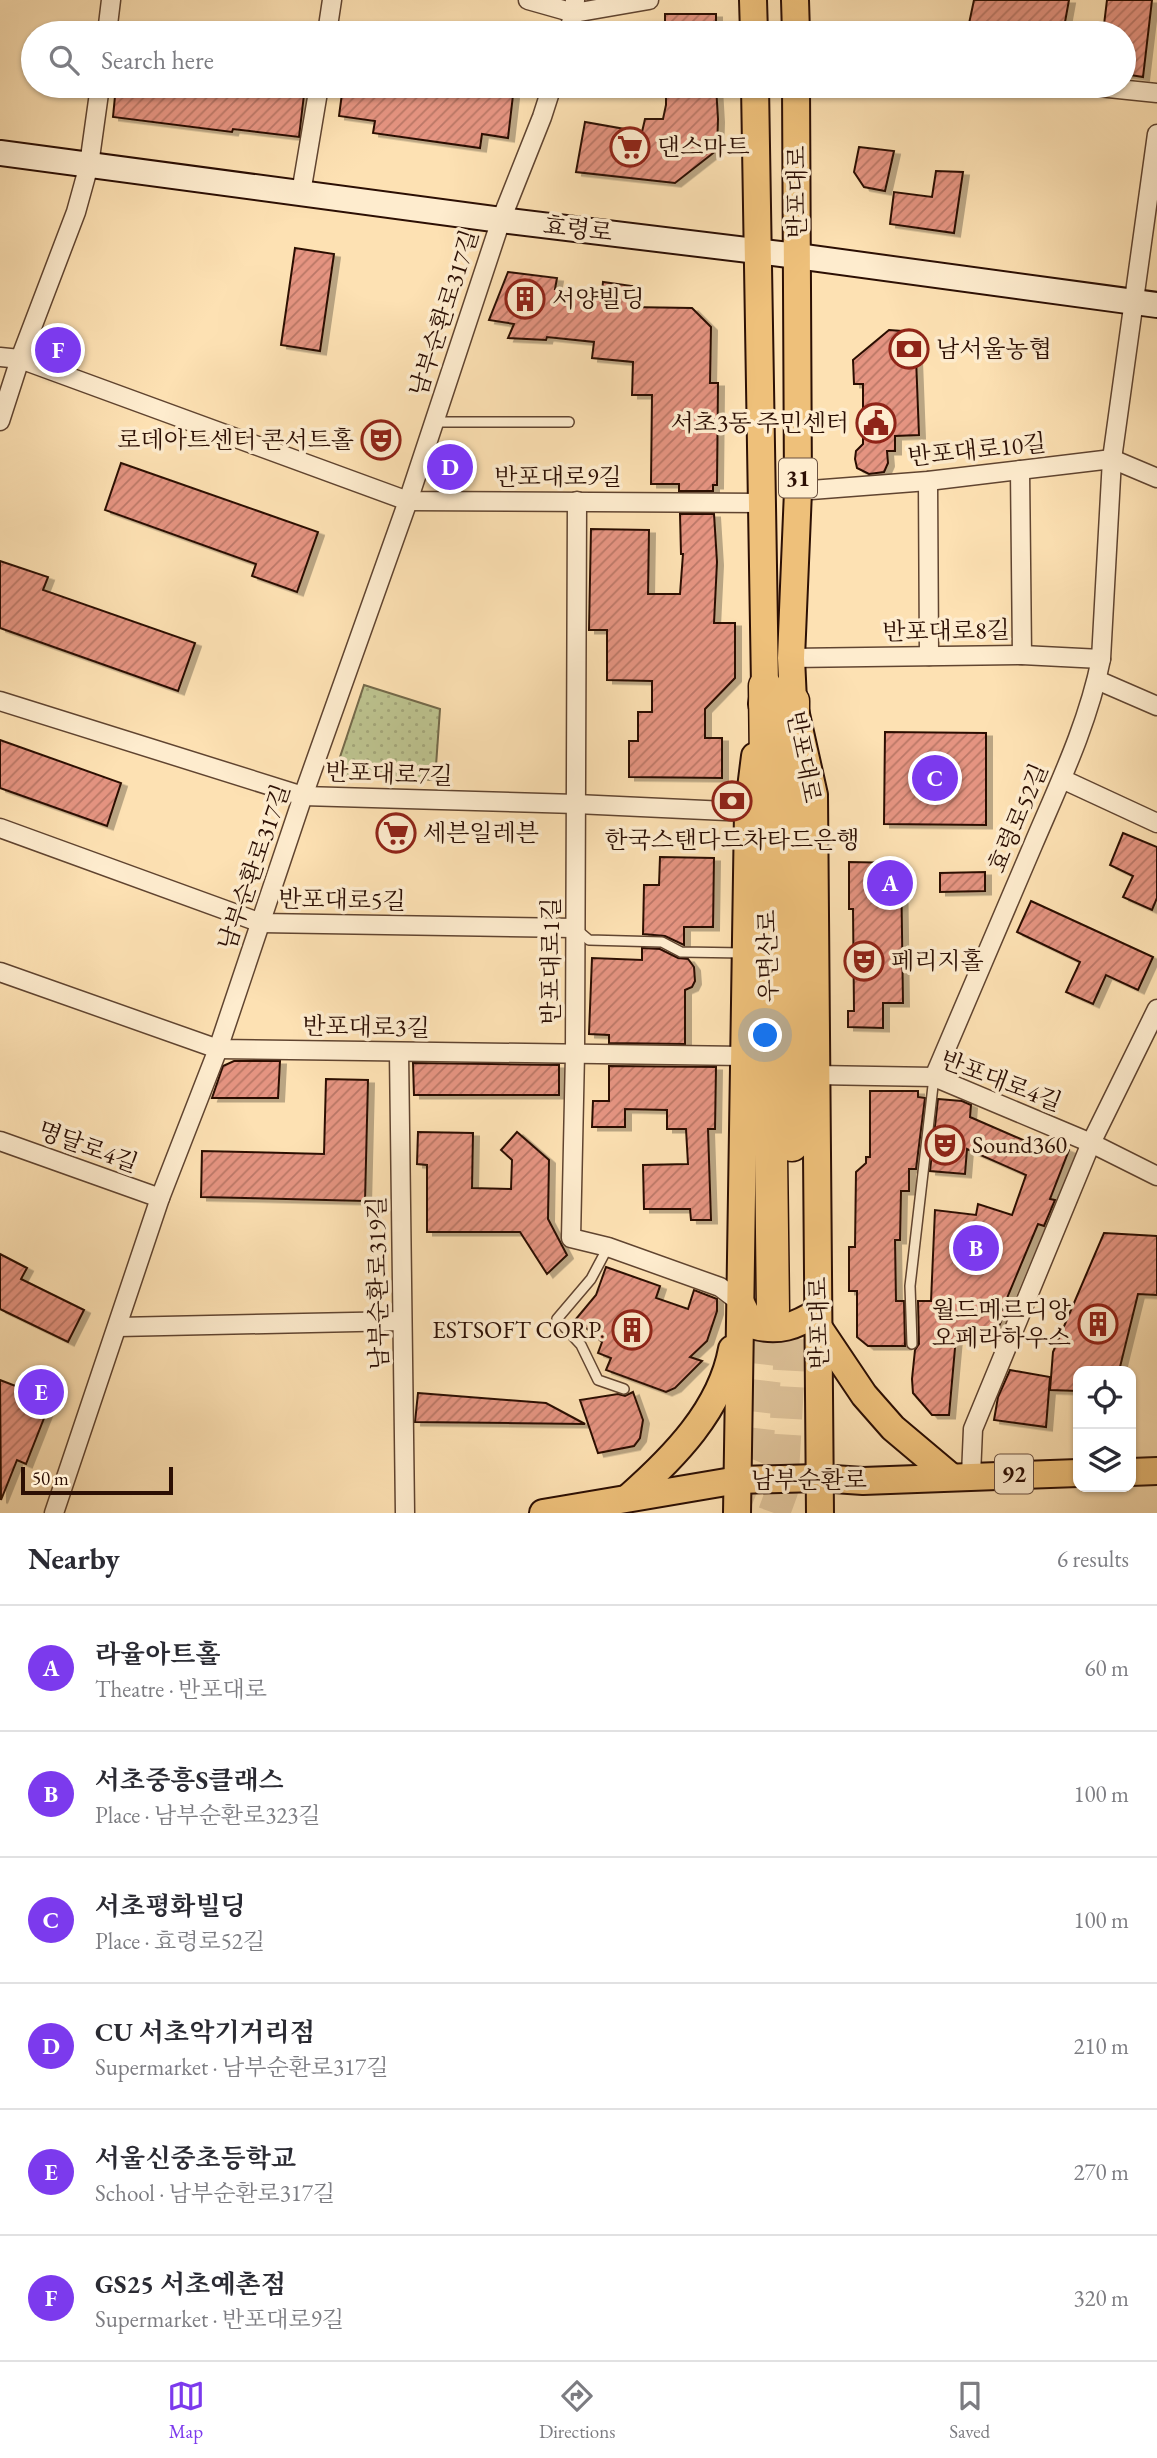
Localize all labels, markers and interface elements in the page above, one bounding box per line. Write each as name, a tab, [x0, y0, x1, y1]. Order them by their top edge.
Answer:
search box	[21, 21, 1136, 98]
icon: search	[45, 41, 83, 79]
text: Search here	[101, 43, 214, 77]
supermarket icon: 댄스마트	[609, 126, 651, 168]
place label: 댄스마트	[657, 131, 750, 162]
street label: 반포대로	[781, 146, 812, 238]
street label: 효령로	[542, 209, 614, 248]
street label: 남부순환로317길	[402, 225, 485, 400]
building icon: 서양빌딩	[504, 278, 546, 320]
place label: 서양빌딩	[552, 283, 645, 314]
pin: F	[35, 324, 81, 376]
bank icon: 남서울농협	[888, 328, 930, 370]
place label: 남서울농협	[936, 333, 1052, 364]
public building icon: 서초3동 주민센터	[855, 402, 897, 444]
place label: 서초3동 주민센터	[670, 407, 849, 438]
theatre icon: 로데아트센터 콘서트홀	[360, 419, 402, 461]
place label: 로데아트센터 콘서트홀	[117, 424, 354, 455]
street label: 반포대로10길	[906, 427, 1048, 472]
pin: D	[427, 441, 473, 493]
road number: 31	[779, 458, 817, 498]
street label: 반포대로9길	[494, 461, 622, 492]
street label: 반포대로8길	[882, 614, 1010, 647]
street label: 반포대로	[780, 708, 829, 805]
pin: C	[912, 752, 958, 804]
street label: 반포대로7길	[325, 756, 453, 791]
street label: 효령로52길	[981, 758, 1054, 877]
street label: 남부순환로317길	[211, 780, 296, 954]
bank icon: 한국스탠다드차타드은행	[711, 780, 753, 822]
supermarket icon: 세븐일레븐	[375, 812, 417, 854]
place label: 세븐일레븐	[423, 817, 539, 848]
place label: 한국스탠다드차타드은행	[604, 824, 860, 855]
pin: A	[867, 857, 913, 909]
street label: 반포대로5길	[278, 883, 406, 916]
street label: 반포대로1길	[535, 897, 566, 1025]
street label: 우면산로	[751, 909, 784, 1003]
theatre icon: 페리지홀	[843, 940, 885, 982]
place label: 페리지홀	[891, 945, 984, 976]
street label: 반포대로3길	[302, 1010, 430, 1043]
your location	[748, 1018, 782, 1052]
street label: 반포대로4길	[936, 1043, 1066, 1118]
street label: 명달로4길	[34, 1114, 142, 1179]
theatre icon: Sound360	[924, 1124, 966, 1166]
place label: Sound360	[972, 1129, 1067, 1160]
street label: 남부순환로319길	[360, 1196, 395, 1370]
pin: B	[953, 1222, 999, 1274]
street label: 반포대로	[802, 1276, 835, 1370]
place label: 월드메르디앙 오페라하우스	[932, 1294, 1072, 1353]
building icon: 월드메르디앙 오페라하우스	[1077, 1303, 1119, 1345]
building icon: ESTSOFT CORP.	[611, 1309, 653, 1351]
place label: ESTSOFT CORP.	[432, 1314, 605, 1345]
pin: E	[18, 1366, 64, 1418]
map controls	[1073, 1366, 1136, 1492]
button: locate	[1073, 1366, 1136, 1429]
button: layers	[1073, 1429, 1136, 1492]
road number: 92	[995, 1455, 1033, 1494]
scale bar	[21, 1464, 173, 1496]
street label: 남부순환로	[751, 1464, 867, 1495]
text: 50 m	[32, 1466, 69, 1491]
text: Nearby	[28, 1539, 120, 1578]
text: 6 results	[1057, 1544, 1129, 1574]
text: 라율아트홀	[95, 1637, 221, 1671]
text: A	[43, 1653, 59, 1683]
text: 60 m	[1084, 1653, 1129, 1683]
text: Theatre · 반포대로	[95, 1674, 267, 1704]
text: 서초중흥S클래스	[95, 1763, 284, 1797]
text: B	[44, 1779, 58, 1809]
text: 100 m	[1073, 1779, 1129, 1809]
text: Place · 남부순환로323길	[95, 1800, 321, 1830]
text: 서초평화빌딩	[95, 1889, 246, 1923]
text: C	[43, 1905, 59, 1935]
text: 100 m	[1073, 1905, 1129, 1935]
text: Place · 효령로52길	[95, 1926, 265, 1956]
text: CU 서초악기거리점	[95, 2015, 315, 2049]
text: D	[42, 2031, 60, 2061]
text: 210 m	[1073, 2031, 1129, 2061]
text: Supermarket · 남부순환로317길	[95, 2052, 388, 2082]
text: 서울신중초등학교	[95, 2141, 296, 2175]
text: E	[44, 2157, 58, 2187]
text: 270 m	[1073, 2157, 1129, 2187]
text: School · 남부순환로317길	[95, 2178, 335, 2208]
text: GS25 서초예촌점	[95, 2267, 286, 2301]
text: F	[45, 2283, 57, 2313]
text: 320 m	[1073, 2283, 1129, 2313]
text: Supermarket · 반포대로9길	[95, 2304, 344, 2334]
tab: Map	[167, 2377, 205, 2444]
tab: Directions	[539, 2377, 615, 2444]
tab: Saved	[949, 2377, 990, 2444]

